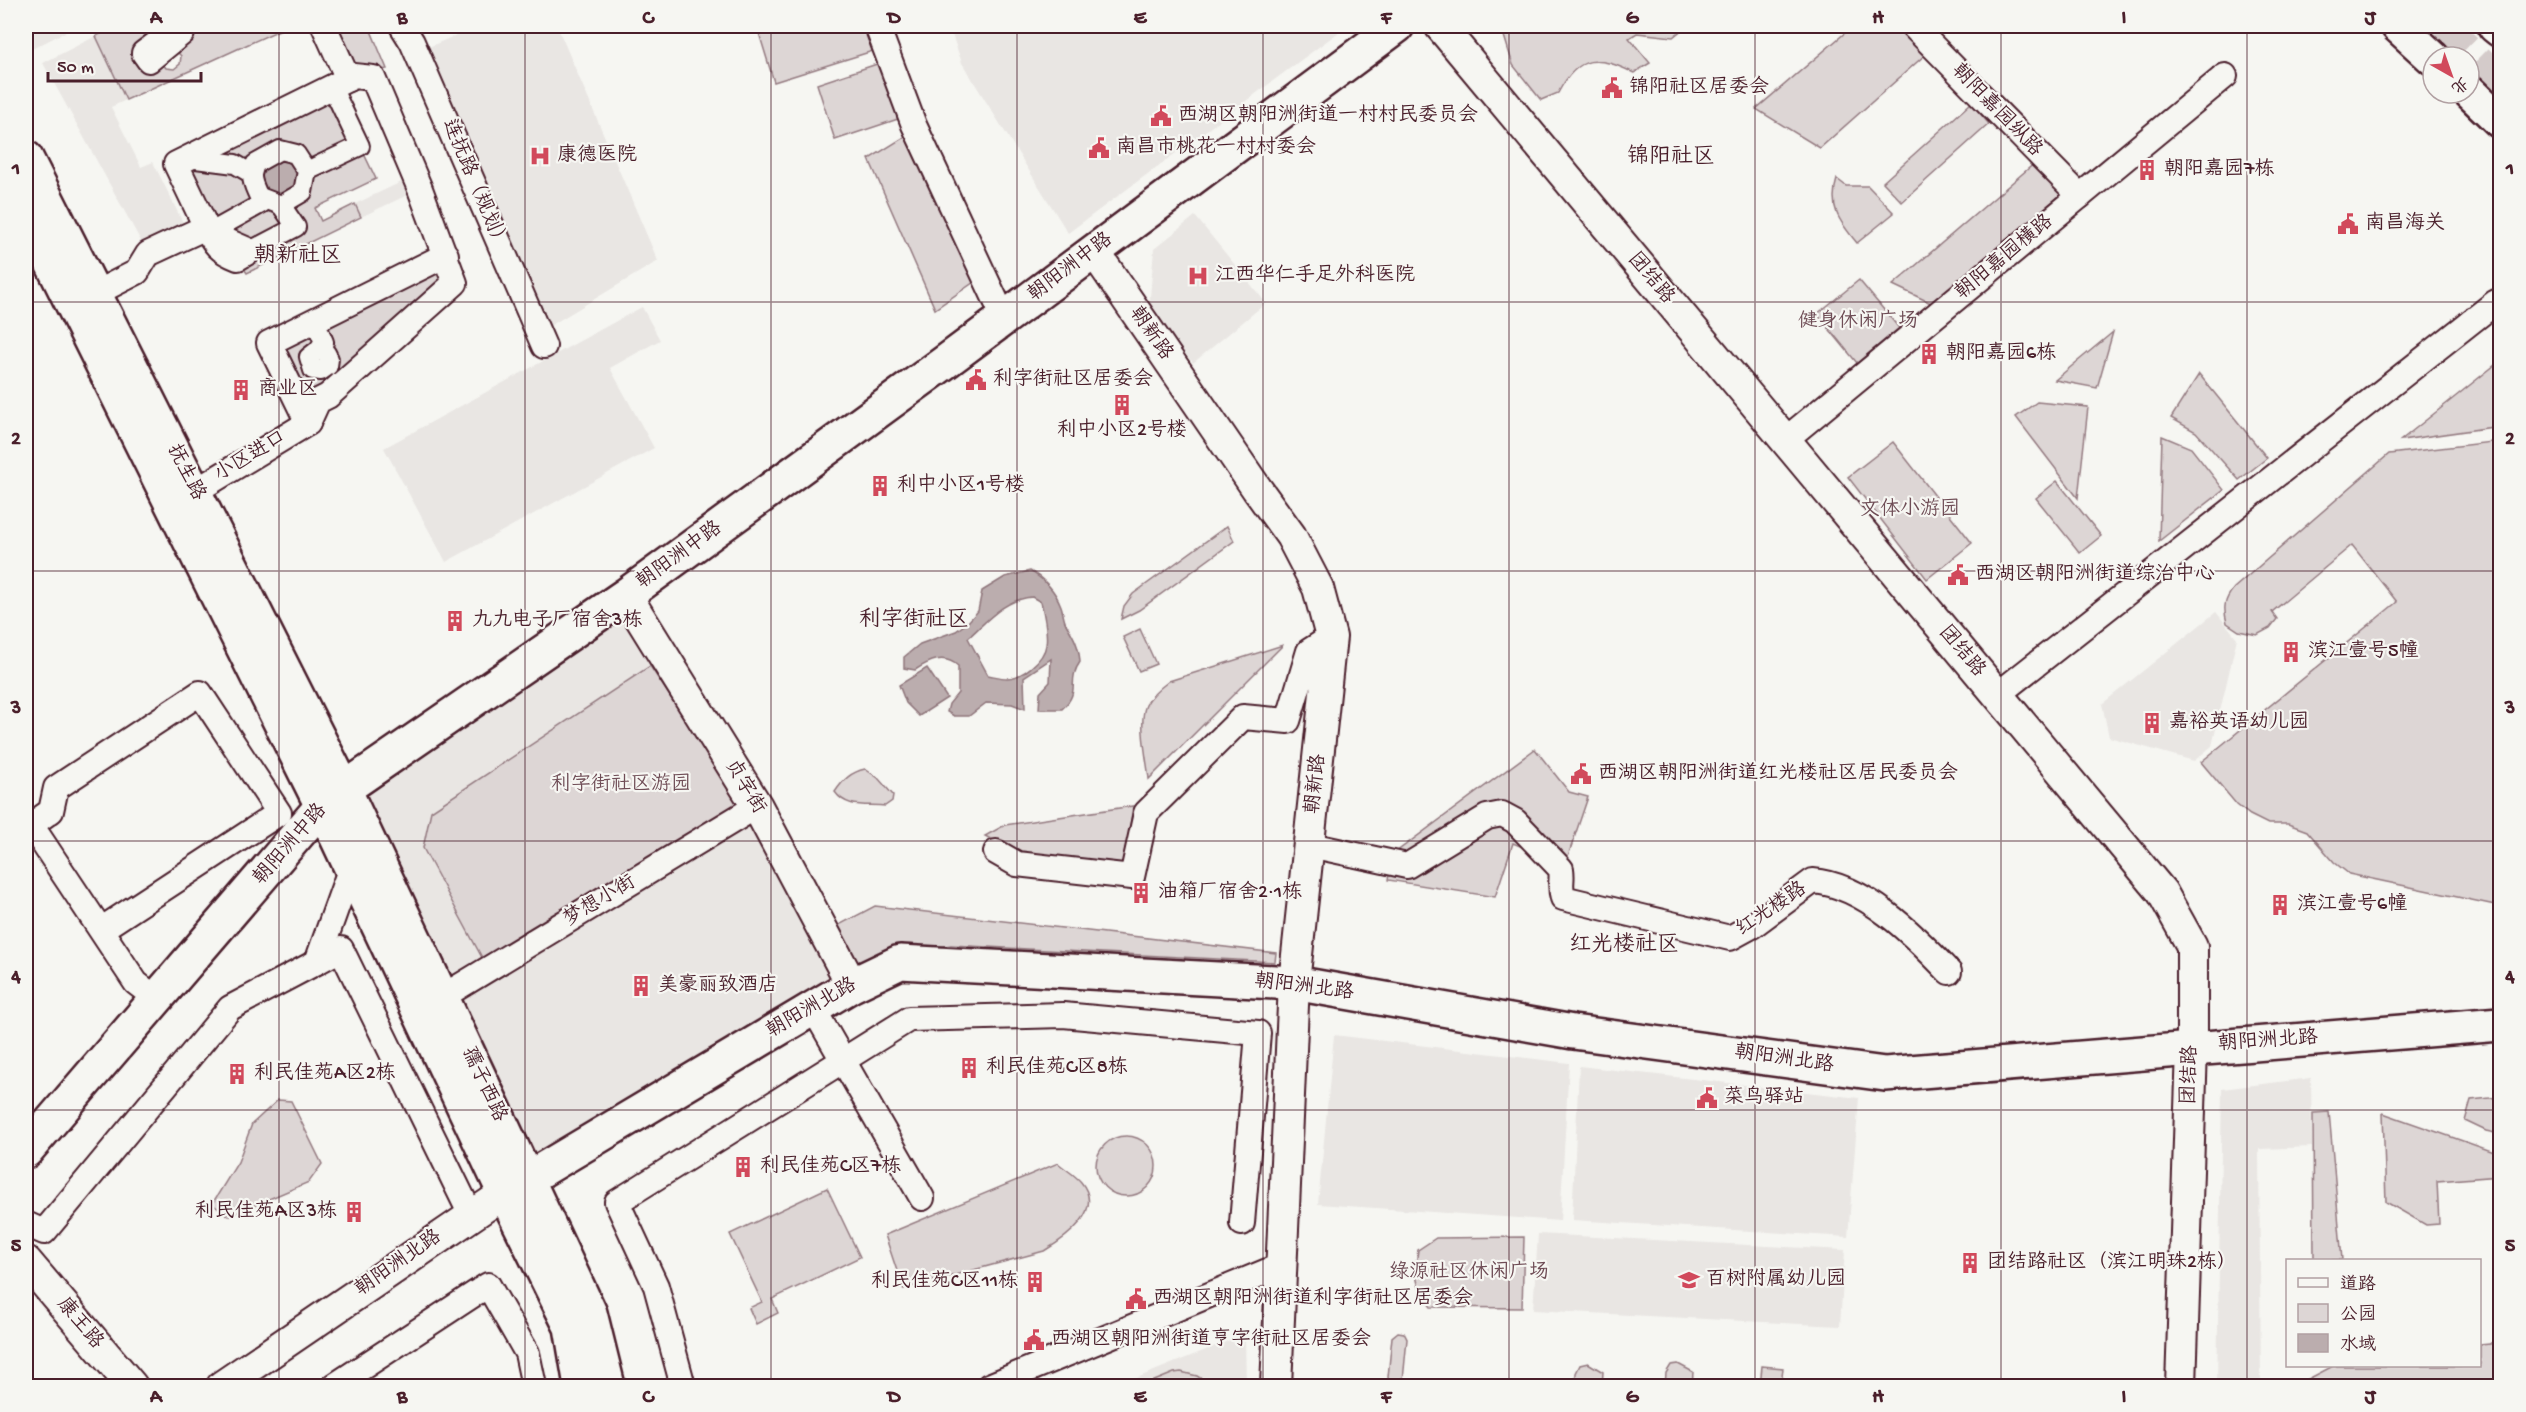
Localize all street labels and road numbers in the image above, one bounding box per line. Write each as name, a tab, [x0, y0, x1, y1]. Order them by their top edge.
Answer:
street label: 朝阳嘉园纵路	[1946, 58, 2048, 163]
street label: 连抚路（规划）	[436, 115, 514, 254]
street label: 朝阳嘉园横路	[1950, 208, 2059, 305]
street label: 朝阳洲中路	[1023, 227, 1119, 307]
street label: 团结路	[1622, 247, 1680, 310]
street label: 朝新路	[1123, 302, 1179, 366]
street label: 小区进口	[210, 425, 291, 487]
street label: 抚生路	[161, 440, 211, 506]
street label: 朝阳洲中路	[632, 515, 728, 595]
street label: 团结路	[1933, 620, 1991, 683]
street label: 朝新路	[1300, 752, 1332, 815]
street label: 贞字街	[719, 754, 771, 819]
street label: 朝阳洲中路	[248, 798, 333, 890]
street label: 梦想小街	[559, 870, 640, 932]
street label: 红光楼路	[1731, 876, 1812, 942]
street label: 朝阳洲北路	[1253, 969, 1356, 1006]
street label: 朝阳洲北路	[762, 972, 862, 1044]
street label: 朝阳洲北路	[2217, 1025, 2320, 1057]
street label: 朝阳洲北路	[1733, 1040, 1836, 1078]
street label: 孺子西路	[456, 1043, 513, 1127]
street label: 团结路	[2176, 1044, 2204, 1105]
street label: 朝阳洲北路	[350, 1224, 447, 1302]
street label: 康王路	[51, 1292, 109, 1355]

